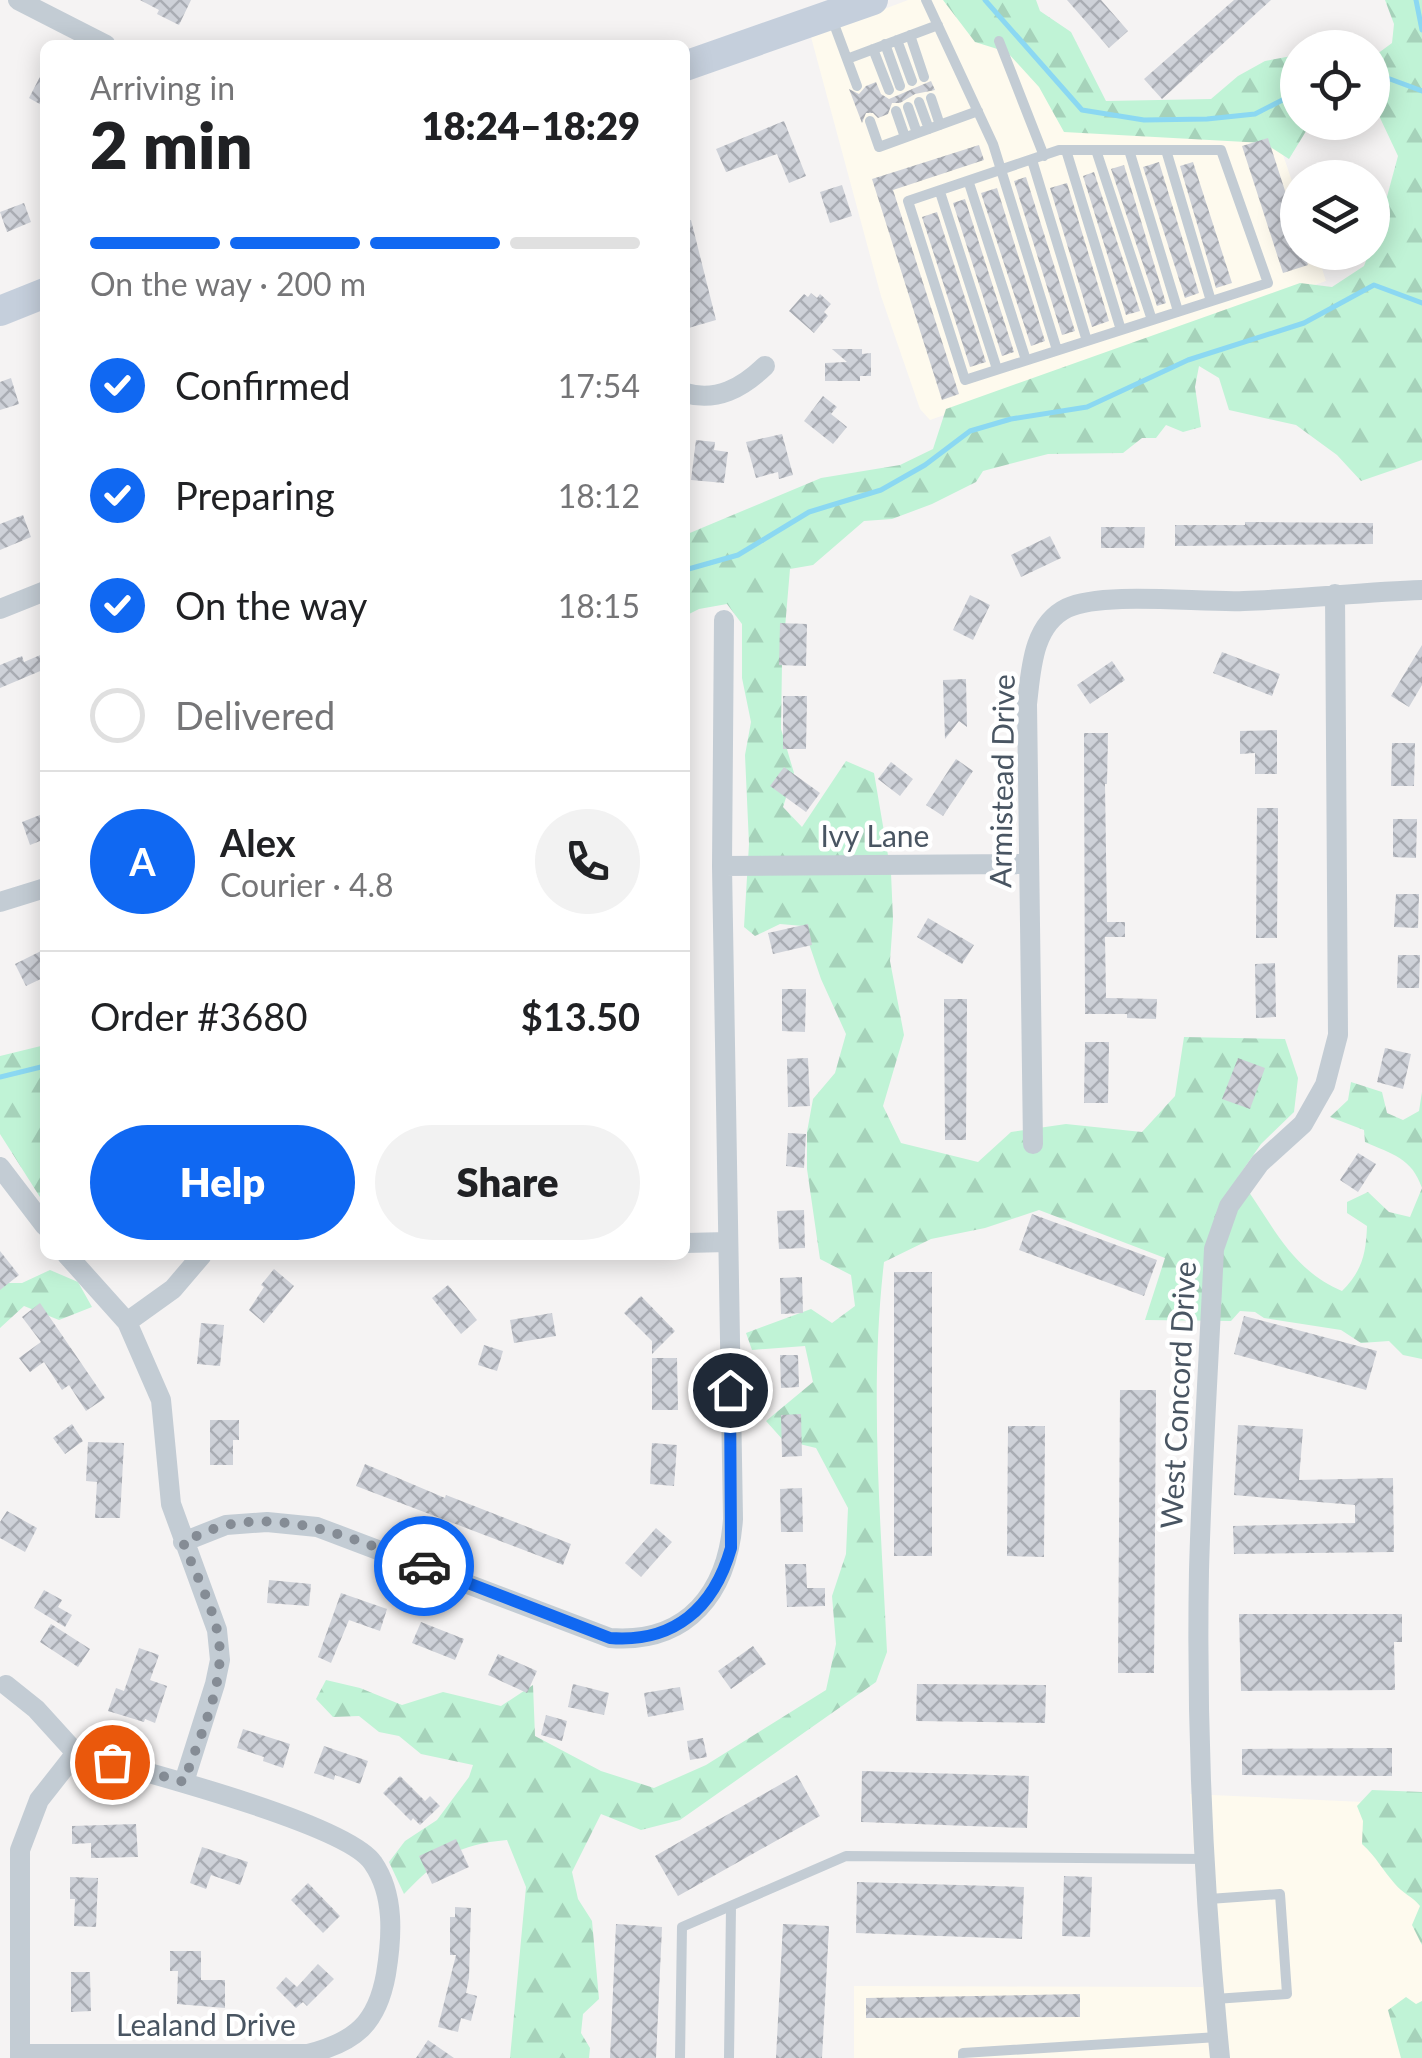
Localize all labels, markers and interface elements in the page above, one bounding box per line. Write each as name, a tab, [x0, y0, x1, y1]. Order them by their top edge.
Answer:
map controls	[1280, 30, 1390, 270]
button: locate	[1280, 30, 1390, 140]
text: Arriving in	[90, 68, 235, 107]
text: 18:24–18:29	[421, 102, 640, 148]
text: 2 min	[90, 105, 252, 183]
button: layers	[1280, 160, 1390, 270]
text: On the way · 200 m	[90, 264, 366, 303]
icon: check	[90, 358, 145, 413]
text: Confirmed	[175, 362, 351, 408]
text: 17:54	[558, 366, 640, 405]
icon: check	[90, 468, 145, 523]
text: Preparing	[175, 472, 335, 518]
text: 18:12	[558, 476, 640, 515]
icon: check	[90, 578, 145, 633]
text: On the way	[175, 582, 367, 628]
text: 18:15	[558, 586, 640, 625]
street label: Armistead Drive	[981, 674, 1021, 888]
text: Delivered	[175, 692, 335, 738]
button: phone	[535, 809, 640, 914]
street label: Ivy Lane	[821, 817, 929, 853]
text: Alex	[220, 819, 296, 865]
text: A	[129, 838, 156, 884]
text: Courier · 4.8	[220, 865, 394, 904]
text: Order #3680	[90, 993, 307, 1039]
text: $13.50	[521, 993, 640, 1039]
button: Help	[90, 1125, 355, 1240]
button: Share	[375, 1125, 640, 1240]
street label: West Concord Drive	[1152, 1260, 1202, 1530]
pin	[688, 1348, 773, 1433]
icon: home	[703, 1363, 758, 1418]
courier	[374, 1516, 474, 1616]
icon: car	[397, 1539, 452, 1594]
pin	[70, 1720, 155, 1805]
icon: bag	[85, 1735, 140, 1790]
street label: Lealand Drive	[116, 2006, 296, 2042]

